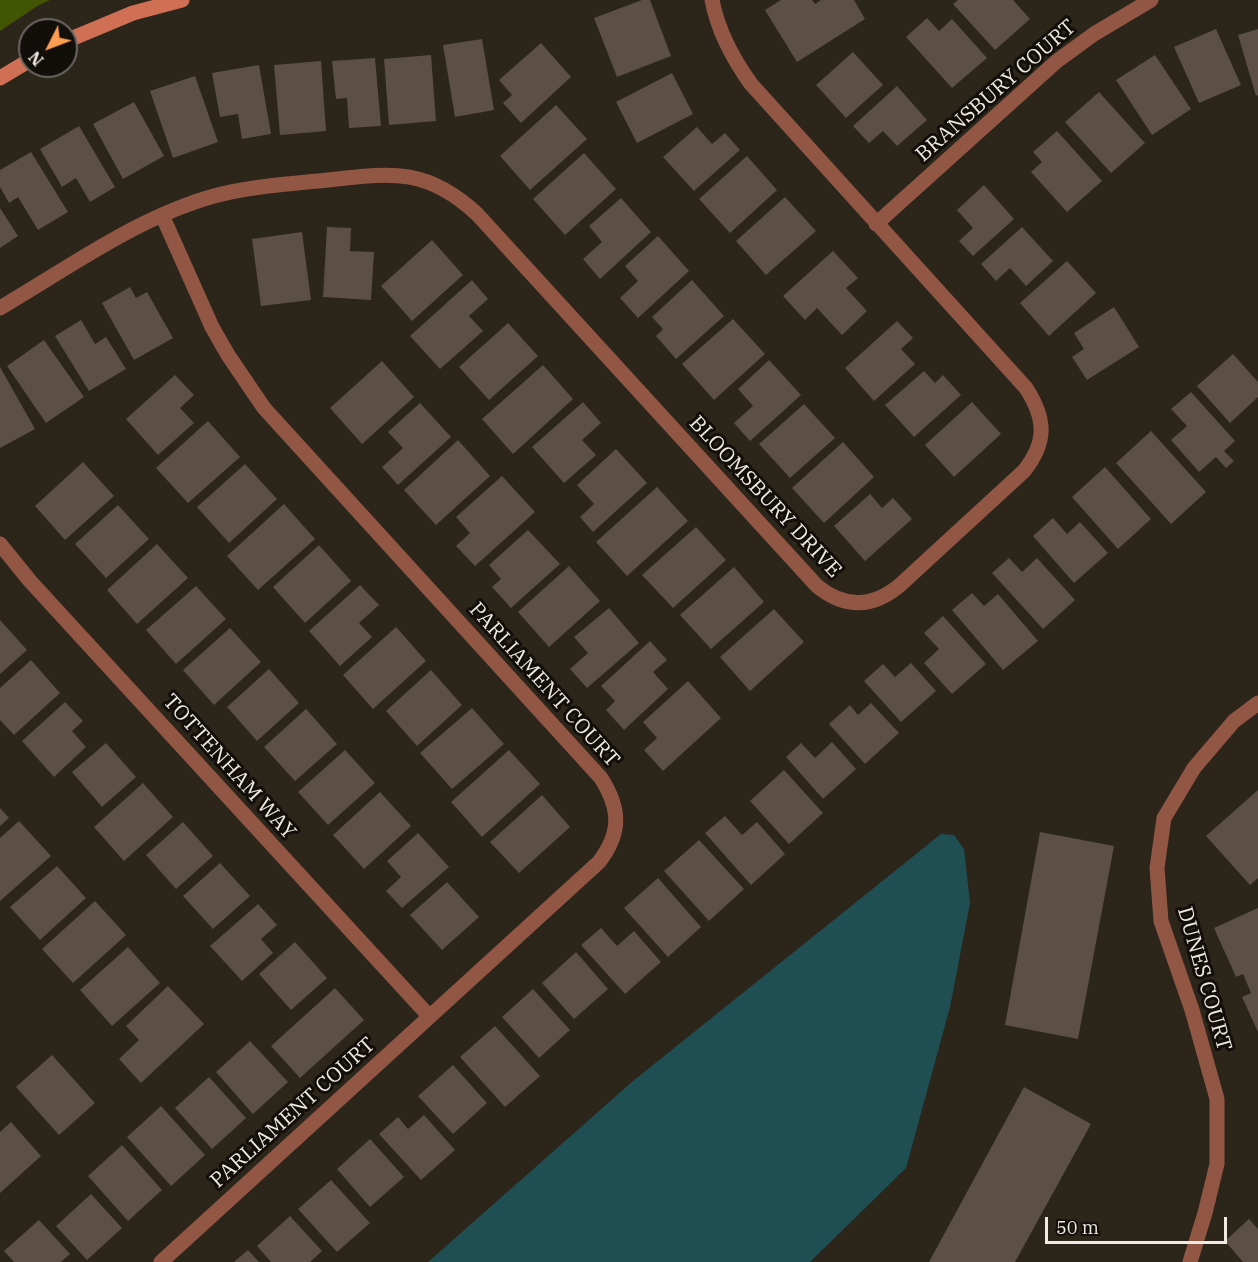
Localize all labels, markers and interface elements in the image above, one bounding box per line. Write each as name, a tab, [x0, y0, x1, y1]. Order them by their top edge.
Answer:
street label: BRANSBURY COURT	[911, 15, 1081, 167]
north arrow	[18, 18, 78, 78]
text: N	[24, 47, 48, 70]
street label: BLOOMSBURY DRIVE	[684, 411, 846, 583]
street label: PARLIAMENT COURT	[463, 598, 625, 772]
street label: TOTTENHAM WAY	[157, 689, 301, 845]
street label: DUNES COURT	[1171, 904, 1237, 1054]
street label: PARLIAMENT COURT	[206, 1032, 380, 1194]
scale bar	[1048, 1205, 1230, 1243]
text: 50 m	[1056, 1216, 1099, 1239]

